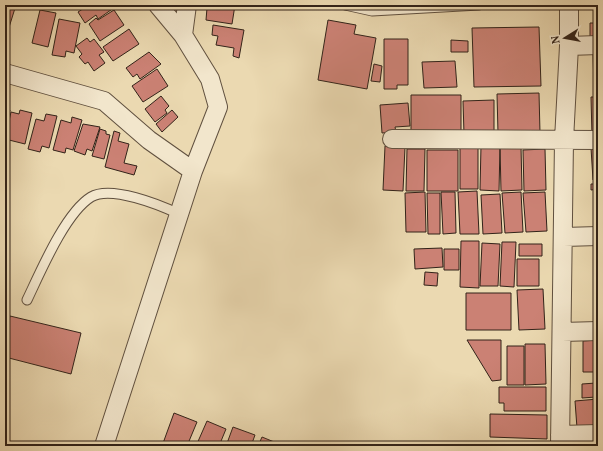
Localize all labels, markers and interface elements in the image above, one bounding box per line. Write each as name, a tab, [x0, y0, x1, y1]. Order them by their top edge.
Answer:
north arrow	[545, 18, 585, 58]
text: N	[549, 34, 565, 45]

